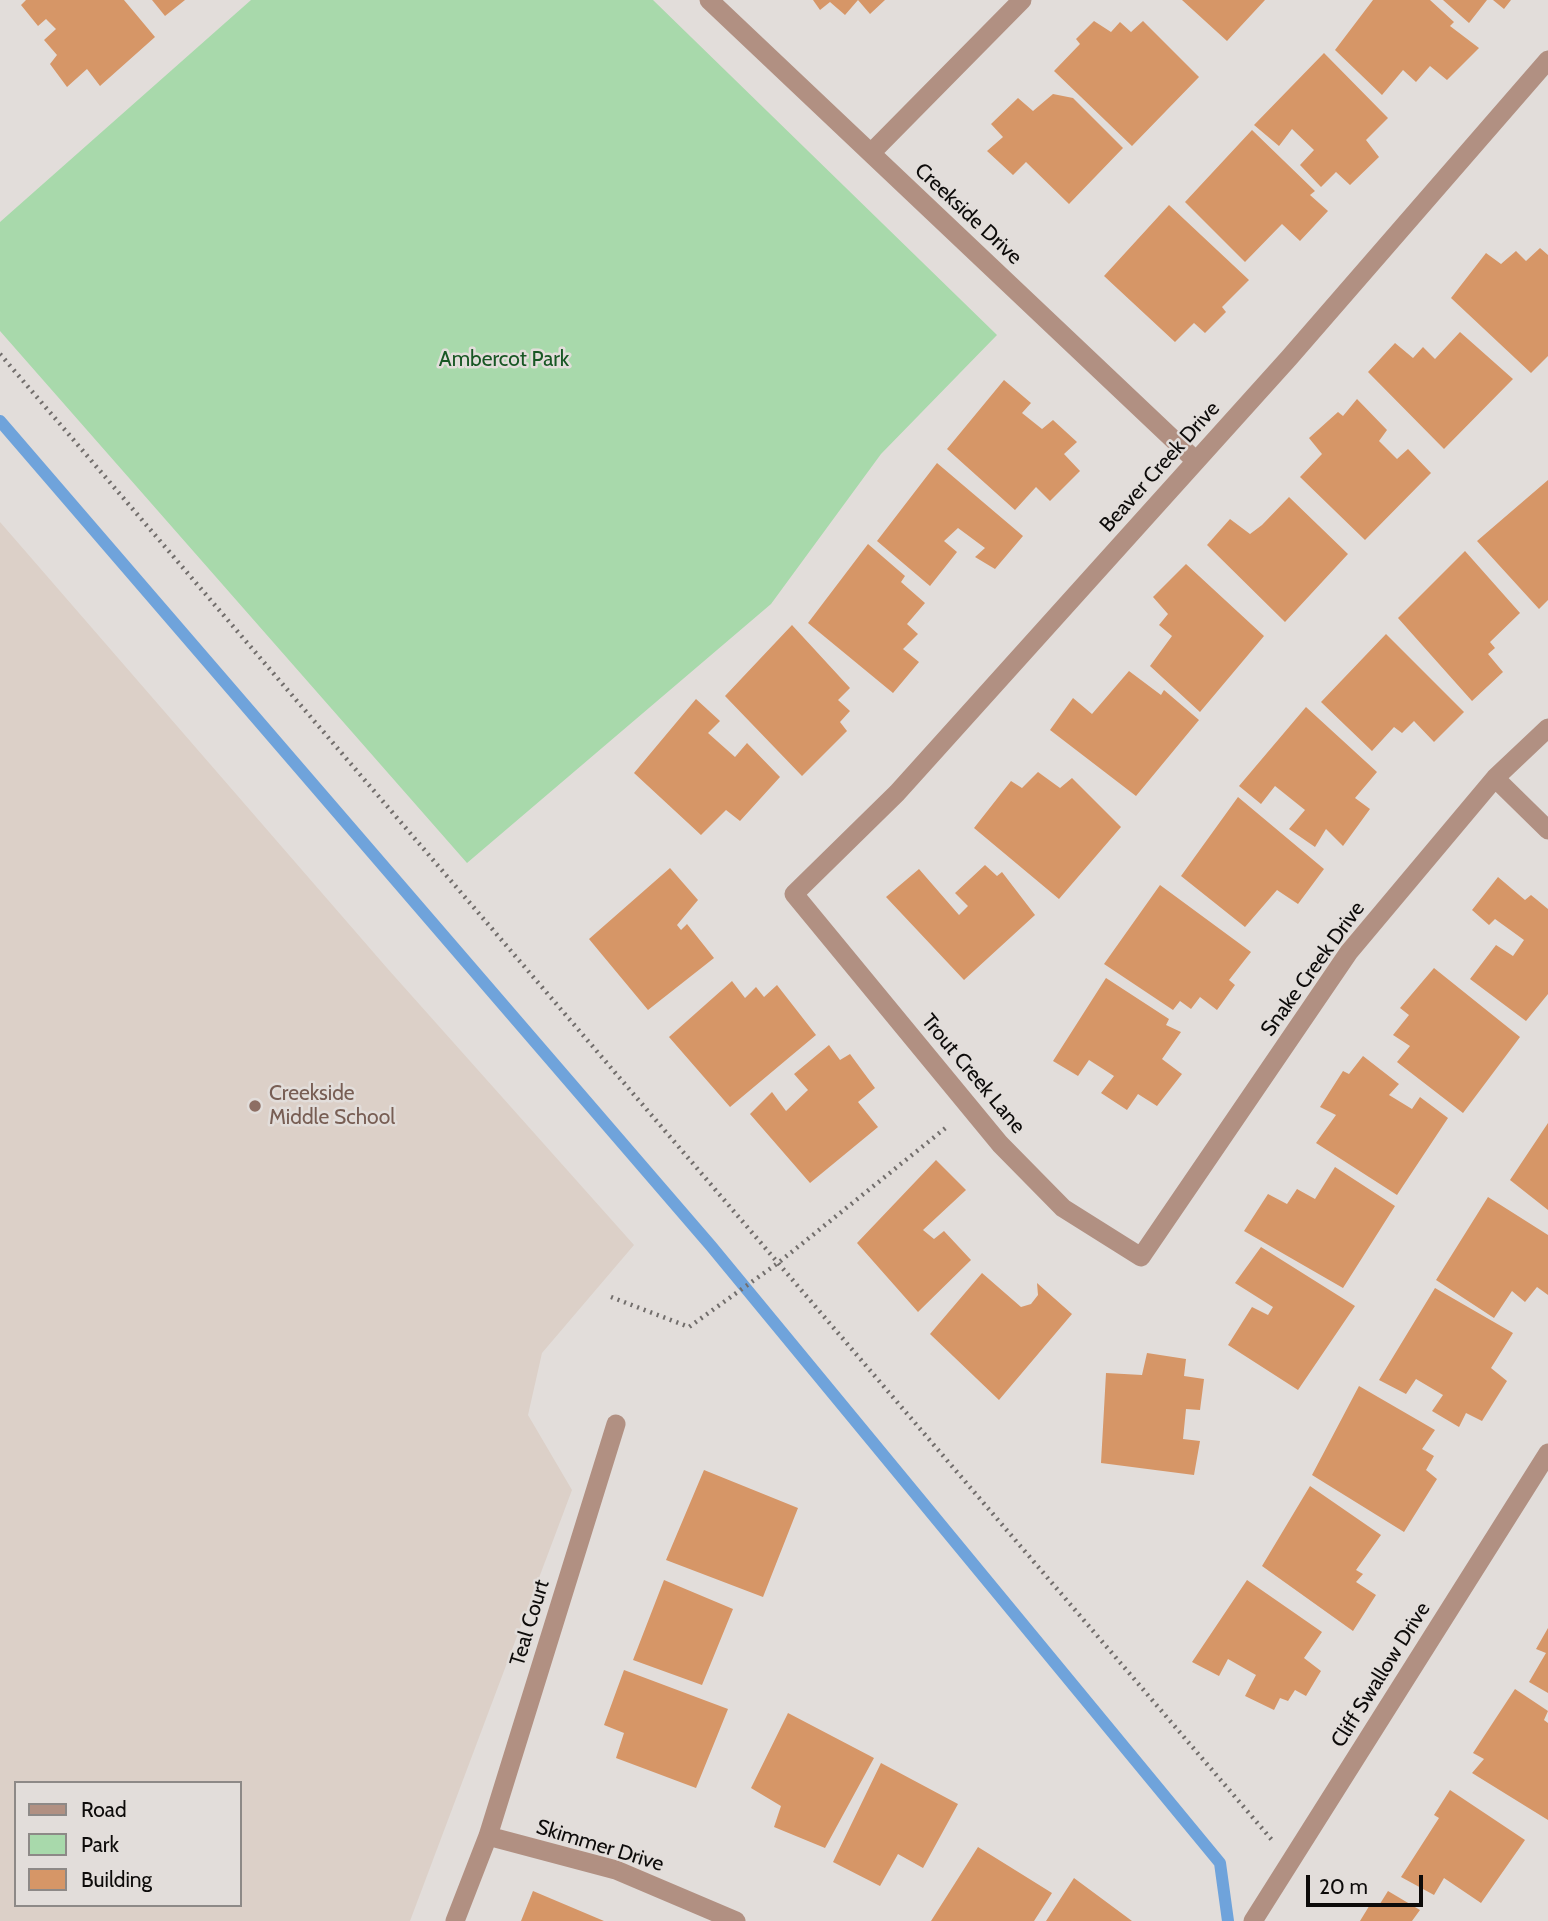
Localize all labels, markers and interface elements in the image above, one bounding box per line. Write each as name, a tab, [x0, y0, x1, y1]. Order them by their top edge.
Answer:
street label: Creekside Drive	[909, 158, 1027, 270]
park label: Ambercot Park	[439, 347, 569, 373]
street label: Beaver Creek Drive	[1095, 396, 1225, 538]
street label: Snake Creek Drive	[1256, 897, 1370, 1041]
street label: Trout Creek Lane	[916, 1009, 1030, 1139]
place label: Creekside Middle School	[269, 1081, 395, 1131]
marker: Creekside Middle School	[247, 1098, 263, 1114]
street label: Teal Court	[505, 1577, 555, 1669]
street label: Cliff Swallow Drive	[1326, 1598, 1436, 1752]
legend	[14, 1781, 242, 1907]
text: Road	[81, 1797, 127, 1822]
street label: Skimmer Drive	[533, 1815, 667, 1877]
text: Park	[81, 1832, 119, 1857]
scale bar	[1310, 1862, 1427, 1906]
text: Building	[81, 1867, 152, 1892]
text: 20 m	[1319, 1874, 1368, 1899]

